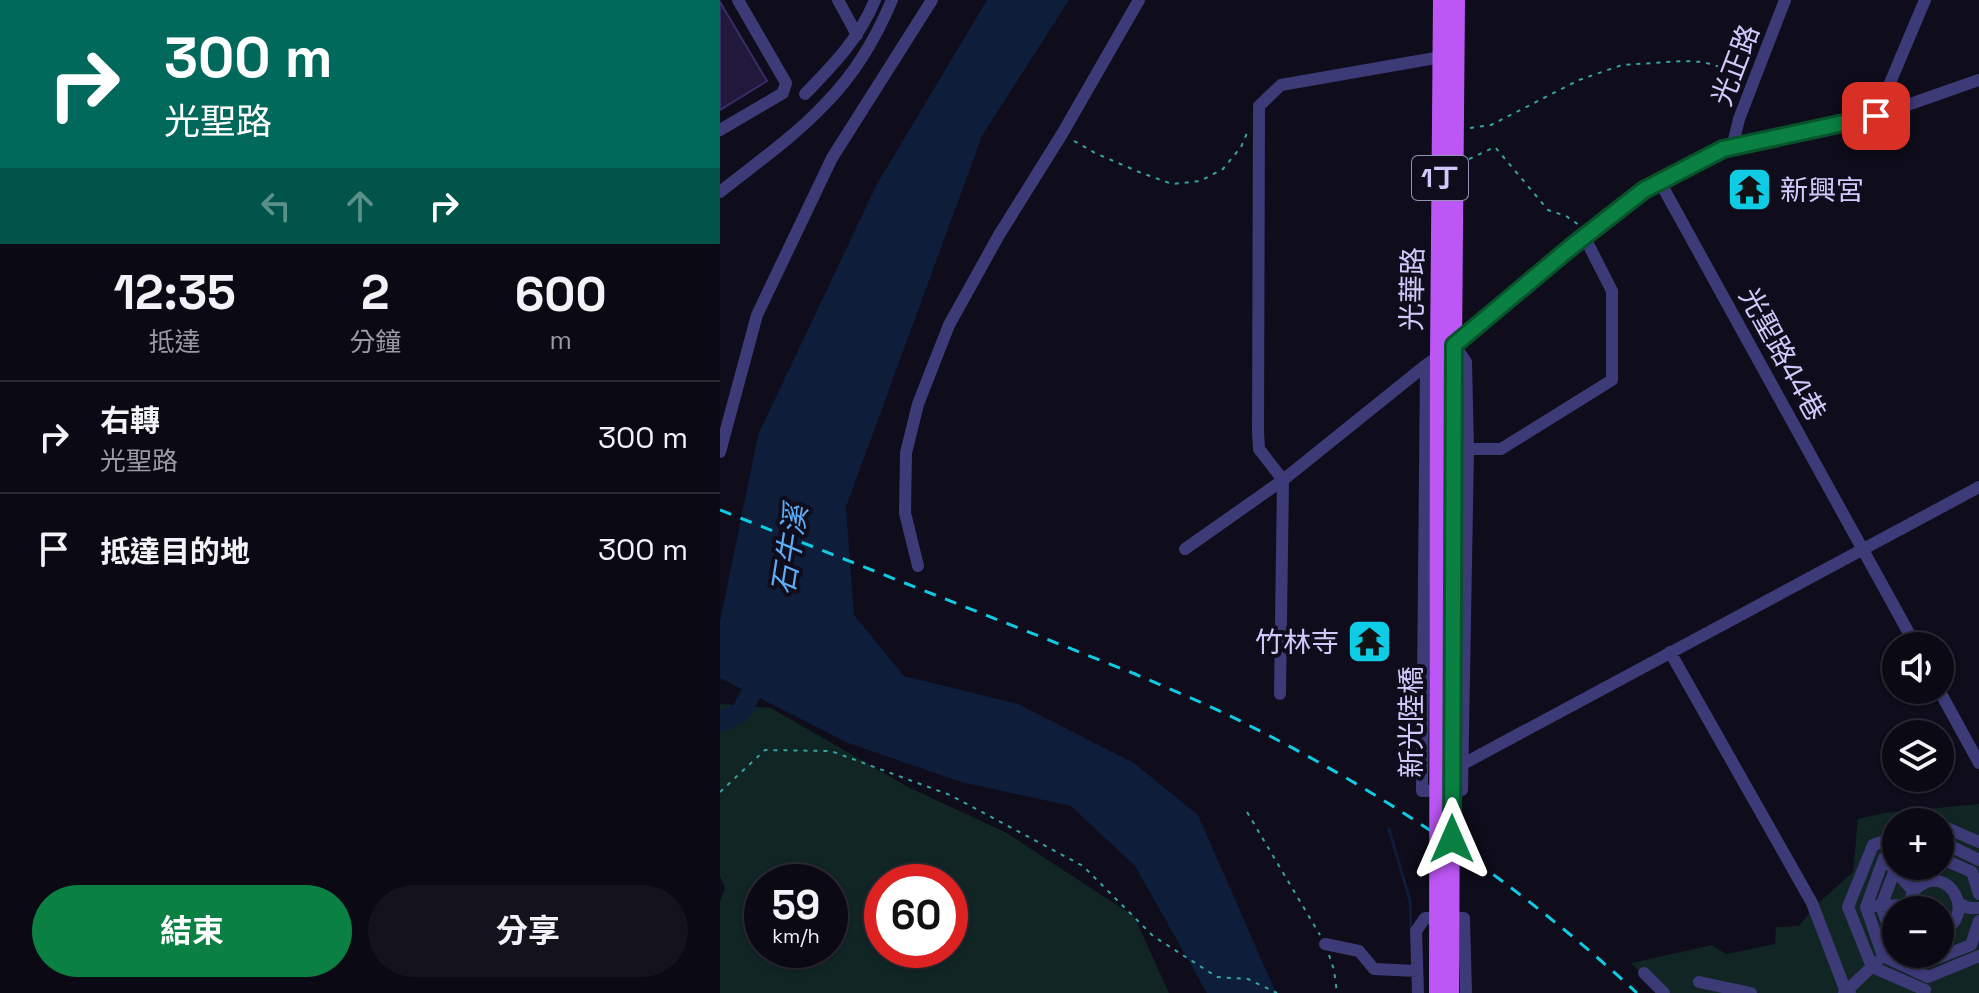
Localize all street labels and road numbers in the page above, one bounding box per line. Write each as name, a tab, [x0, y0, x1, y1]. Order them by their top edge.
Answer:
street label: 光正路	[1703, 19, 1767, 111]
road number: 1丁	[1412, 156, 1468, 200]
street label: 光華路	[1393, 247, 1431, 331]
street label: 光聖路44巷	[1732, 281, 1834, 427]
street label: 新光陸橋	[1393, 666, 1429, 778]

